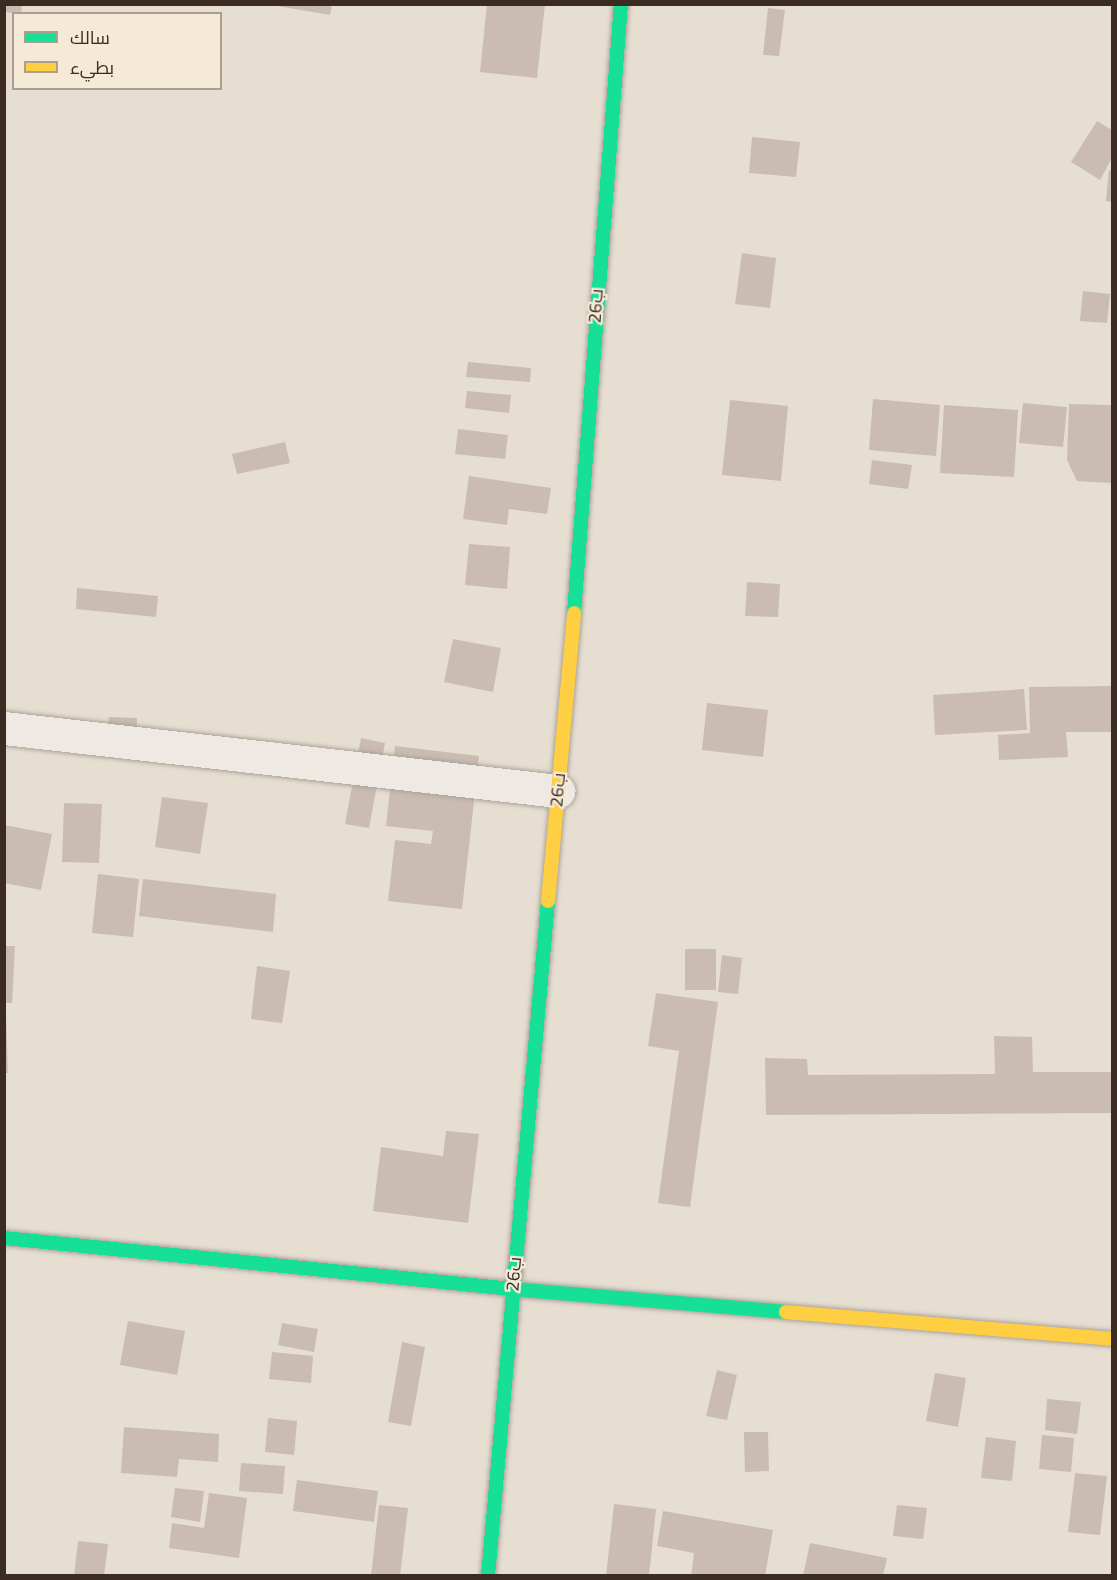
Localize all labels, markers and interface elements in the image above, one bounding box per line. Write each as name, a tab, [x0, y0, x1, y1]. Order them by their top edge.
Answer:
legend	[12, 12, 222, 90]
text: سالك	[70, 21, 110, 54]
text: بطيء	[70, 51, 114, 84]
street label: 26ب	[584, 288, 608, 324]
street label: 26ب	[546, 772, 570, 808]
street label: 26ب	[502, 1256, 526, 1292]

